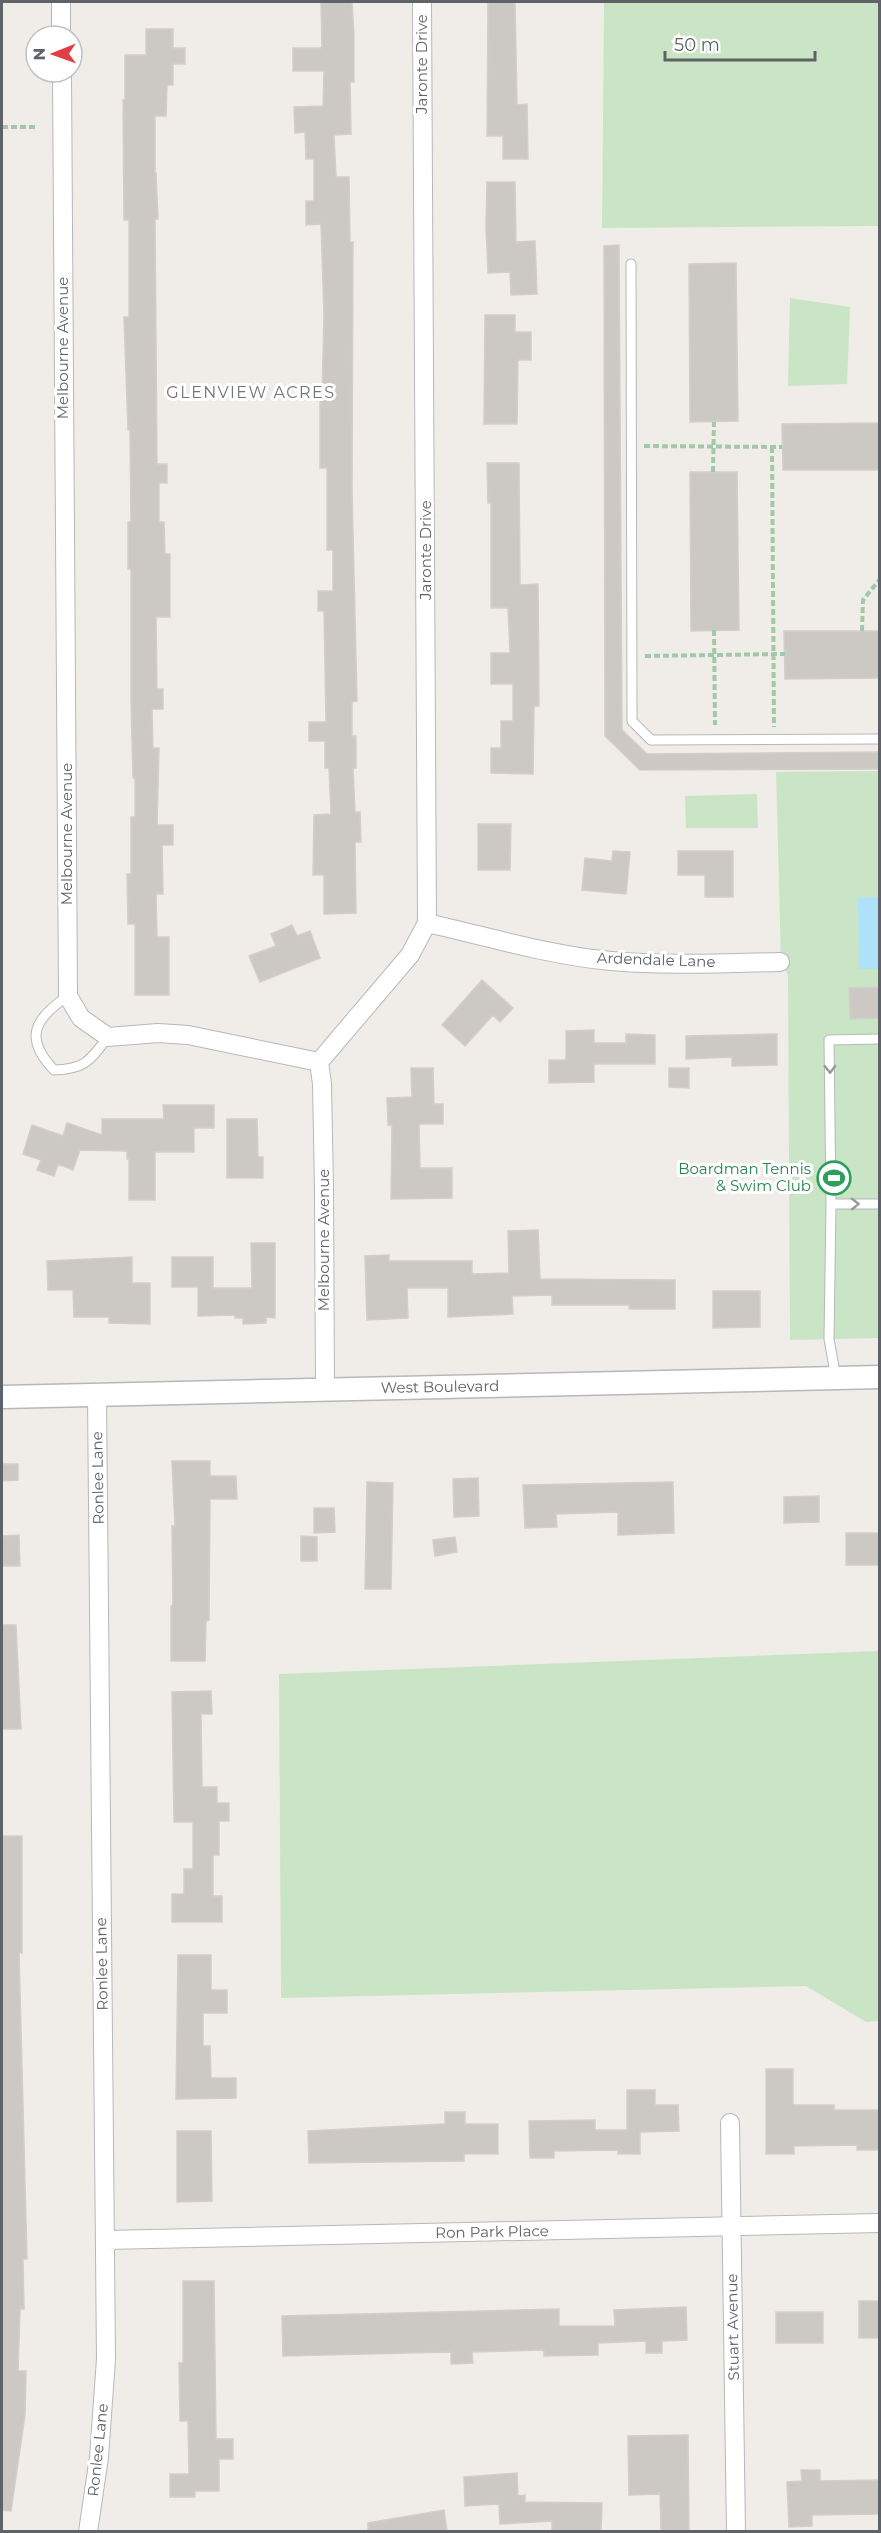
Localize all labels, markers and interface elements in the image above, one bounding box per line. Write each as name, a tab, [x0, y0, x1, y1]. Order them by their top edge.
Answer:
street label: Jaronte Drive	[412, 14, 431, 115]
north arrow	[24, 24, 84, 84]
scale bar	[665, 24, 815, 62]
text: 50 m	[674, 34, 720, 56]
text: N	[30, 48, 49, 61]
street label: Melbourne Avenue	[53, 277, 72, 419]
district label: GLENVIEW ACRES	[166, 383, 336, 402]
street label: Jaronte Drive	[416, 500, 435, 601]
street label: Melbourne Avenue	[57, 763, 76, 905]
street label: Ardendale Lane	[596, 948, 716, 971]
one-way arrow	[824, 1065, 836, 1074]
place label: Boardman Tennis & Swim Club	[678, 1159, 811, 1195]
sports icon: Boardman Tennis & Swim Club	[816, 1160, 852, 1196]
street label: Melbourne Avenue	[314, 1169, 333, 1311]
one-way arrow	[851, 1198, 860, 1210]
street label: West Boulevard	[380, 1376, 499, 1397]
street label: Ronlee Lane	[87, 1431, 108, 1525]
street label: Ronlee Lane	[91, 1917, 112, 2011]
street label: Ron Park Place	[435, 2221, 549, 2242]
street label: Stuart Avenue	[722, 2273, 743, 2381]
street label: Ronlee Lane	[83, 2403, 112, 2497]

